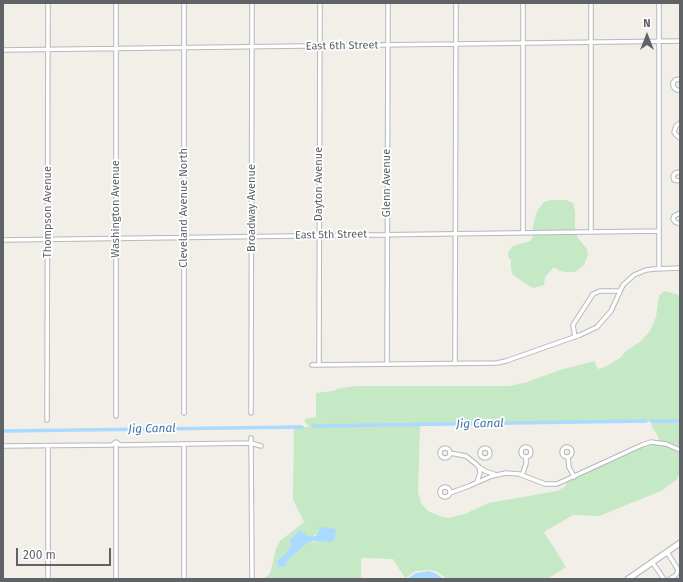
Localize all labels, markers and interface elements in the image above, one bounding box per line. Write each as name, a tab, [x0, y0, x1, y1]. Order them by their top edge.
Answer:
north arrow	[627, 16, 667, 56]
text: N	[643, 17, 651, 30]
street label: East 6th Street	[306, 39, 378, 53]
street label: Dayton Avenue	[312, 147, 326, 221]
street label: Cleveland Avenue North	[177, 148, 191, 268]
street label: Glenn Avenue	[380, 149, 394, 217]
street label: Washington Avenue	[109, 160, 123, 258]
street label: Broadway Avenue	[245, 164, 259, 252]
street label: Thompson Avenue	[41, 166, 55, 258]
street label: East 5th Street	[295, 228, 367, 242]
water label: Jig Canal	[456, 416, 504, 432]
water label: Jig Canal	[128, 421, 176, 437]
scale bar	[18, 540, 113, 566]
text: 200 m	[23, 548, 56, 562]

